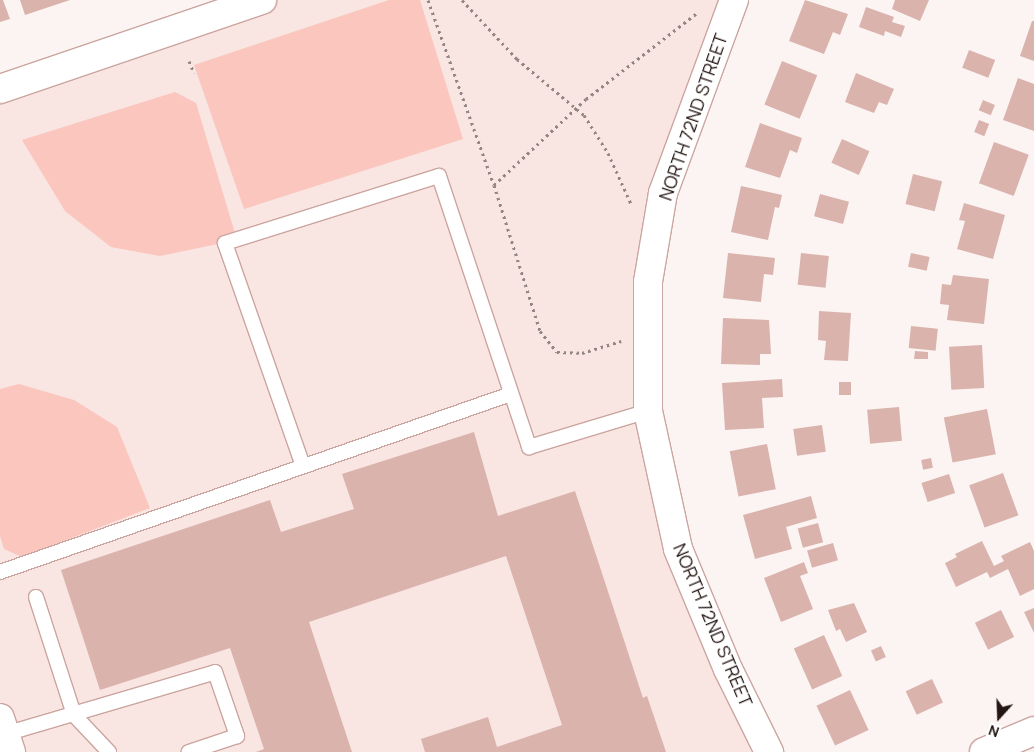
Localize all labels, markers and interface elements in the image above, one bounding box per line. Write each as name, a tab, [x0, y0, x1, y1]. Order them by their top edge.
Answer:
street label: NORTH 72ND STREET	[654, 31, 732, 203]
street label: NORTH 72ND STREET	[669, 540, 757, 710]
north arrow	[974, 692, 1024, 742]
text: N	[986, 721, 1002, 742]

